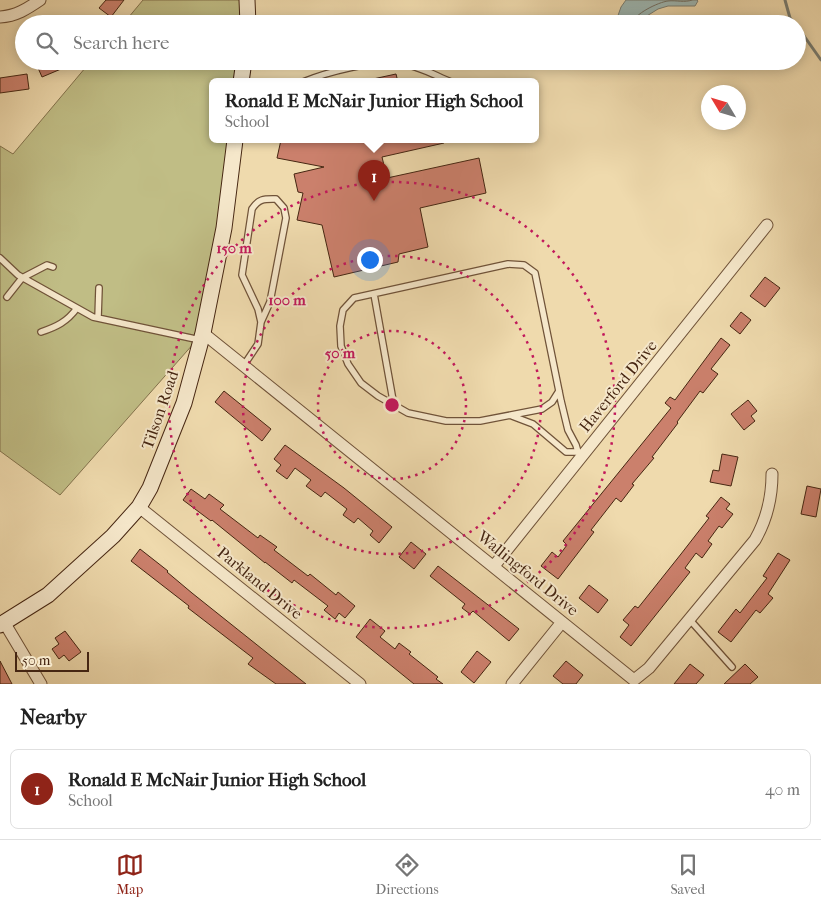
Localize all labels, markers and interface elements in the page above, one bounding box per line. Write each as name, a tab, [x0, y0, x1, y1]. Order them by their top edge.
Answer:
search box	[15, 15, 806, 70]
icon: search	[33, 29, 61, 57]
text: Search here	[73, 32, 169, 54]
popup	[209, 78, 539, 143]
north arrow	[701, 85, 746, 130]
text: Ronald E McNair Junior High School	[225, 90, 523, 112]
text: School	[225, 112, 270, 131]
pin: 1	[358, 160, 390, 201]
text: 150 m	[216, 239, 252, 257]
your location	[357, 247, 383, 273]
text: 100 m	[268, 291, 306, 309]
street label: Haverford Drive	[575, 336, 661, 436]
text: 50 m	[325, 344, 356, 362]
street label: Tilson Road	[138, 368, 182, 452]
centre of rings	[383, 396, 401, 414]
street label: Wallingford Drive	[473, 526, 582, 620]
street label: Parkland Drive	[214, 543, 306, 623]
scale bar	[15, 649, 89, 672]
text: 50 m	[22, 652, 50, 669]
text: Nearby	[20, 705, 86, 729]
text: Ronald E McNair Junior High School	[68, 769, 366, 791]
text: 1	[34, 780, 40, 799]
text: 40 m	[765, 780, 800, 799]
text: School	[68, 791, 113, 810]
tab: Map	[116, 851, 144, 898]
tab: Directions	[376, 851, 439, 898]
tab: Saved	[670, 851, 705, 898]

